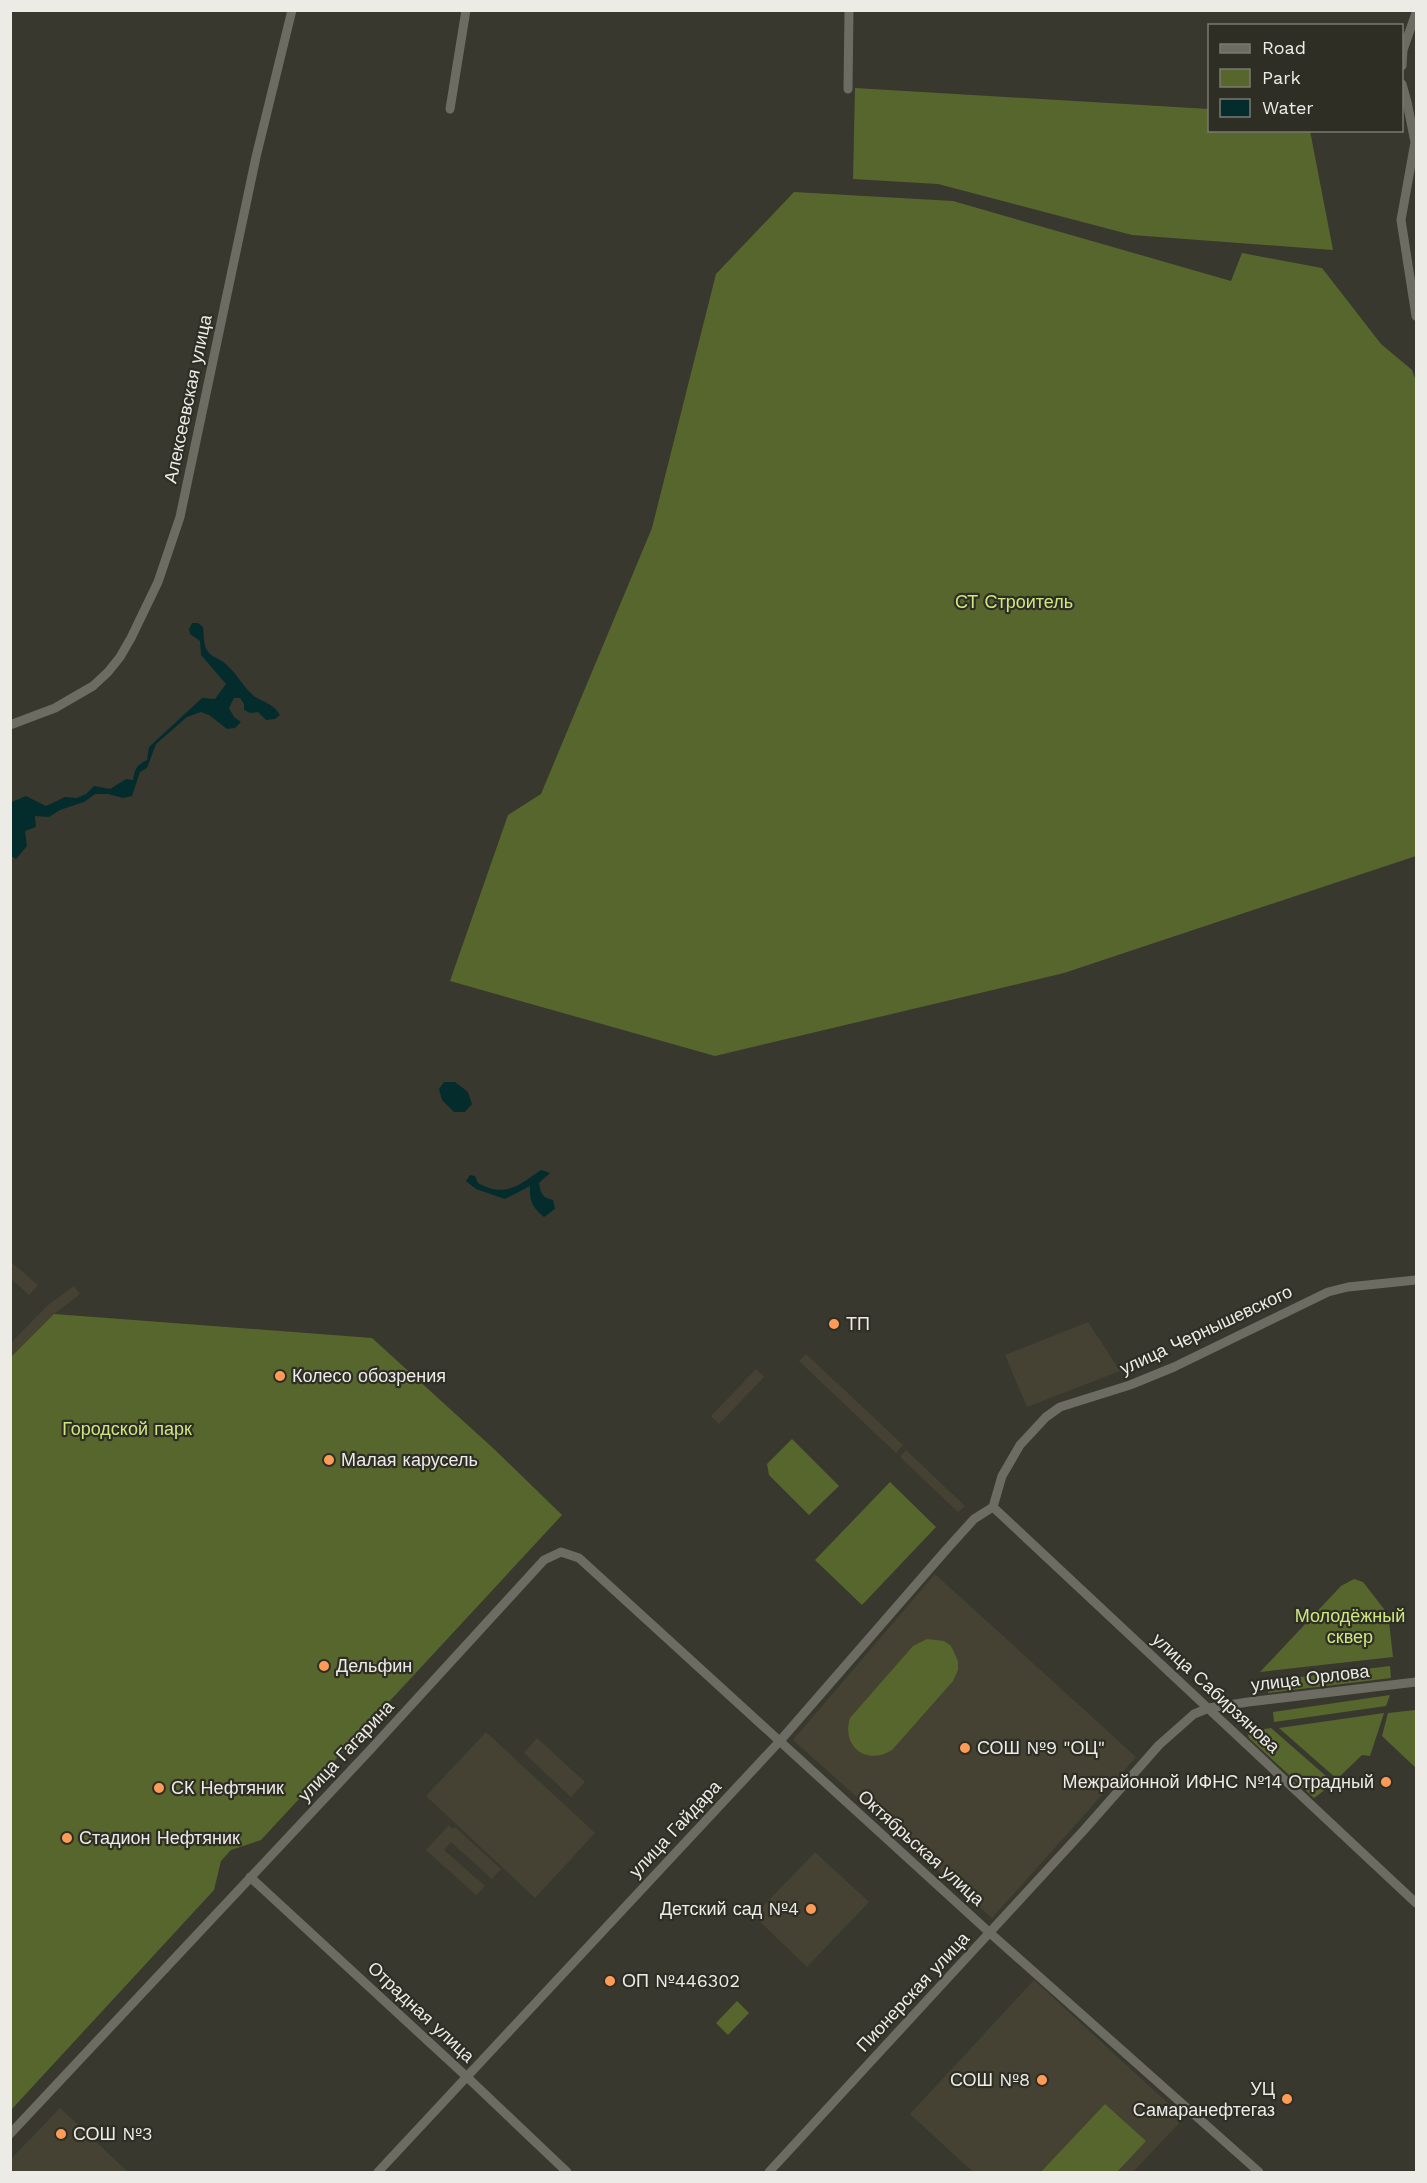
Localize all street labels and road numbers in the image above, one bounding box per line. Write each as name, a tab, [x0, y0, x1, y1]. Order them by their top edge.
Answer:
street label: Алексеевская улица	[159, 312, 216, 485]
street label: улица Чернышевского	[1116, 1280, 1295, 1379]
street label: улица Сабирзянова	[1148, 1628, 1285, 1758]
street label: улица Орлова	[1250, 1660, 1371, 1695]
street label: улица Гагарина	[293, 1695, 399, 1806]
street label: улица Гайдара	[624, 1775, 726, 1882]
street label: Октябрьская улица	[854, 1785, 989, 1910]
street label: Пионерская улица	[852, 1927, 974, 2056]
street label: Отрадная улица	[364, 1957, 480, 2067]

